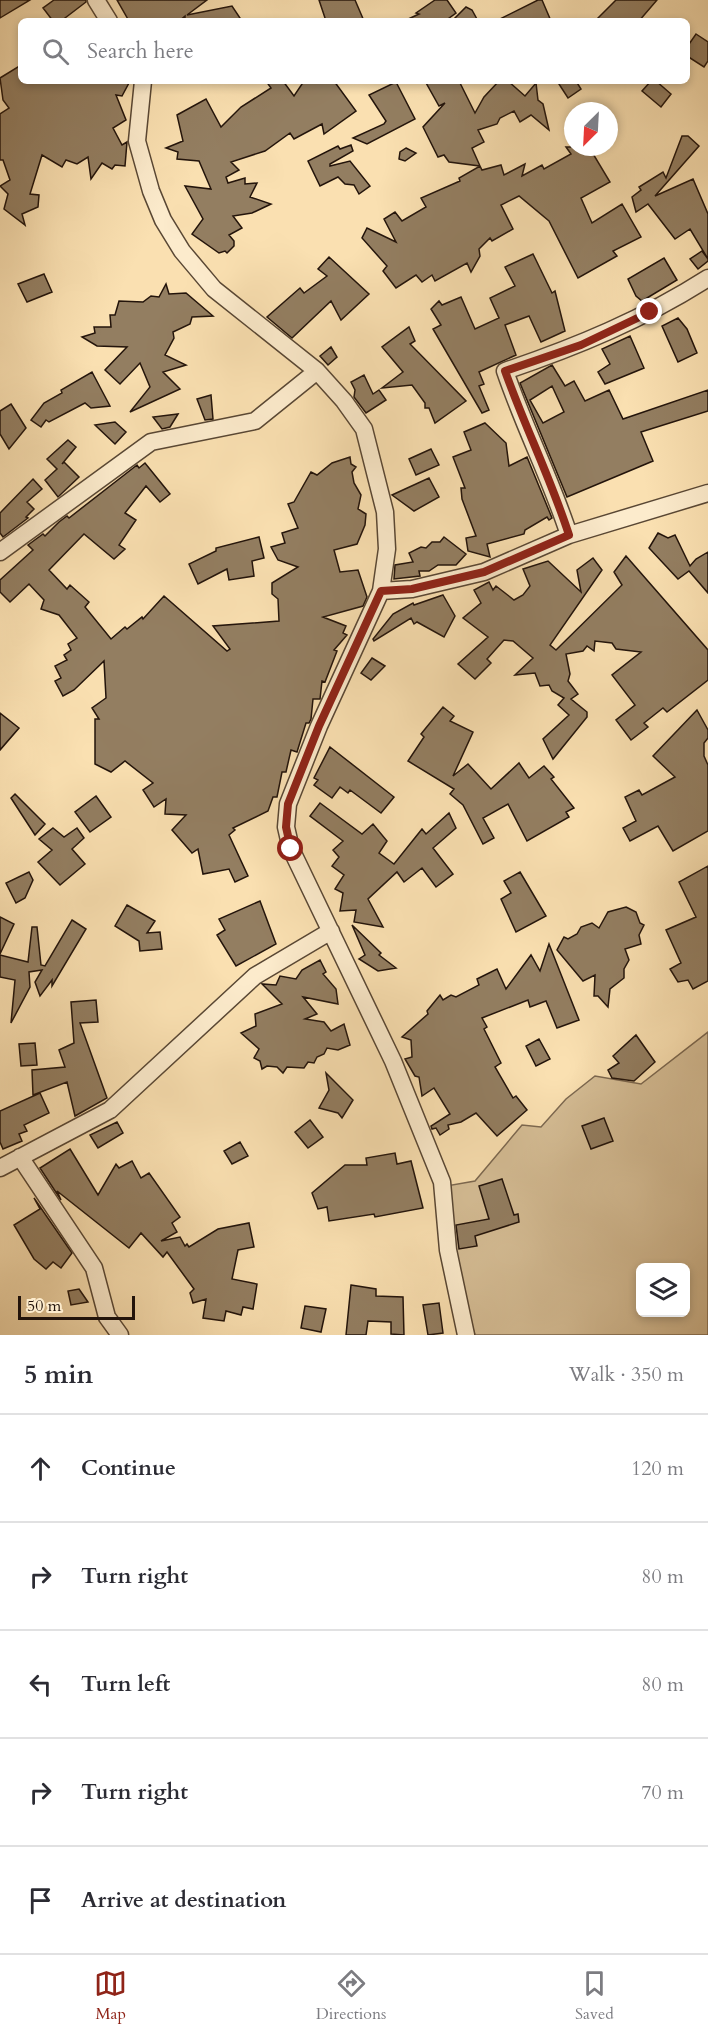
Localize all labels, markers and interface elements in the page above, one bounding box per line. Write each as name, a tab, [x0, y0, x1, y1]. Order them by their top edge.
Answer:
search box	[18, 18, 690, 84]
icon: search	[39, 35, 72, 68]
text: Search here	[87, 36, 194, 66]
north arrow	[564, 102, 618, 156]
route end	[636, 298, 662, 324]
route start	[277, 835, 303, 861]
map controls	[636, 1263, 690, 1317]
button: layers	[636, 1263, 690, 1317]
scale bar	[18, 1293, 135, 1320]
text: 50 m	[27, 1295, 61, 1317]
text: 5 min	[24, 1357, 93, 1392]
text: Walk · 350 m	[569, 1361, 684, 1388]
icon: ahead	[24, 1452, 57, 1485]
text: Continue	[81, 1453, 176, 1483]
text: 120 m	[631, 1455, 684, 1482]
icon: right	[24, 1560, 57, 1593]
text: Turn right	[81, 1561, 188, 1591]
text: 80 m	[641, 1563, 684, 1590]
icon: left	[24, 1668, 57, 1701]
text: Turn left	[81, 1669, 170, 1699]
text: 80 m	[641, 1671, 684, 1698]
icon: right	[24, 1776, 57, 1809]
text: Turn right	[81, 1777, 188, 1807]
text: 70 m	[641, 1779, 684, 1806]
icon: arrive	[24, 1884, 57, 1917]
text: Arrive at destination	[81, 1885, 286, 1915]
tab: Map	[94, 1967, 127, 2025]
tab: Directions	[316, 1967, 386, 2025]
tab: Saved	[575, 1967, 614, 2025]

